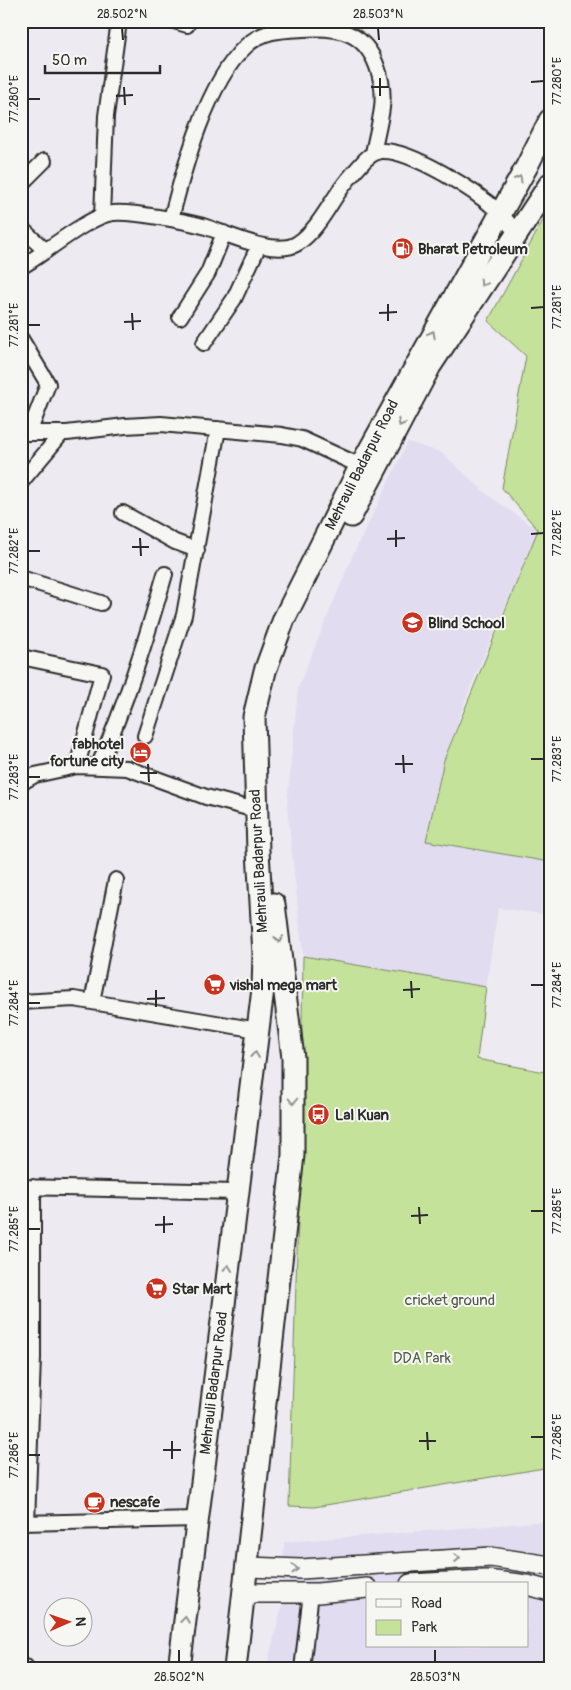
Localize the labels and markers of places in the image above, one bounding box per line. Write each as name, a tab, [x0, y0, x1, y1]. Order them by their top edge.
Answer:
fuel station icon: Bharat Petroleum	[390, 237, 414, 261]
place label: Bharat Petroleum	[418, 240, 528, 259]
school or university icon: Blind School	[400, 611, 424, 635]
place label: Blind School	[428, 614, 505, 633]
place label: fabhotel fortune city	[50, 735, 125, 771]
hotel icon: fabhotel fortune city	[128, 741, 152, 765]
supermarket icon: vishal mega mart	[202, 973, 226, 997]
place label: vishal mega mart	[229, 976, 338, 995]
bus stop icon: Lal Kuan	[307, 1103, 331, 1127]
place label: Lal Kuan	[335, 1106, 389, 1125]
supermarket icon: Star Mart	[144, 1277, 168, 1301]
place label: Star Mart	[172, 1280, 233, 1299]
cafe icon: nescafe	[82, 1490, 106, 1514]
place label: nescafe	[110, 1493, 160, 1512]

